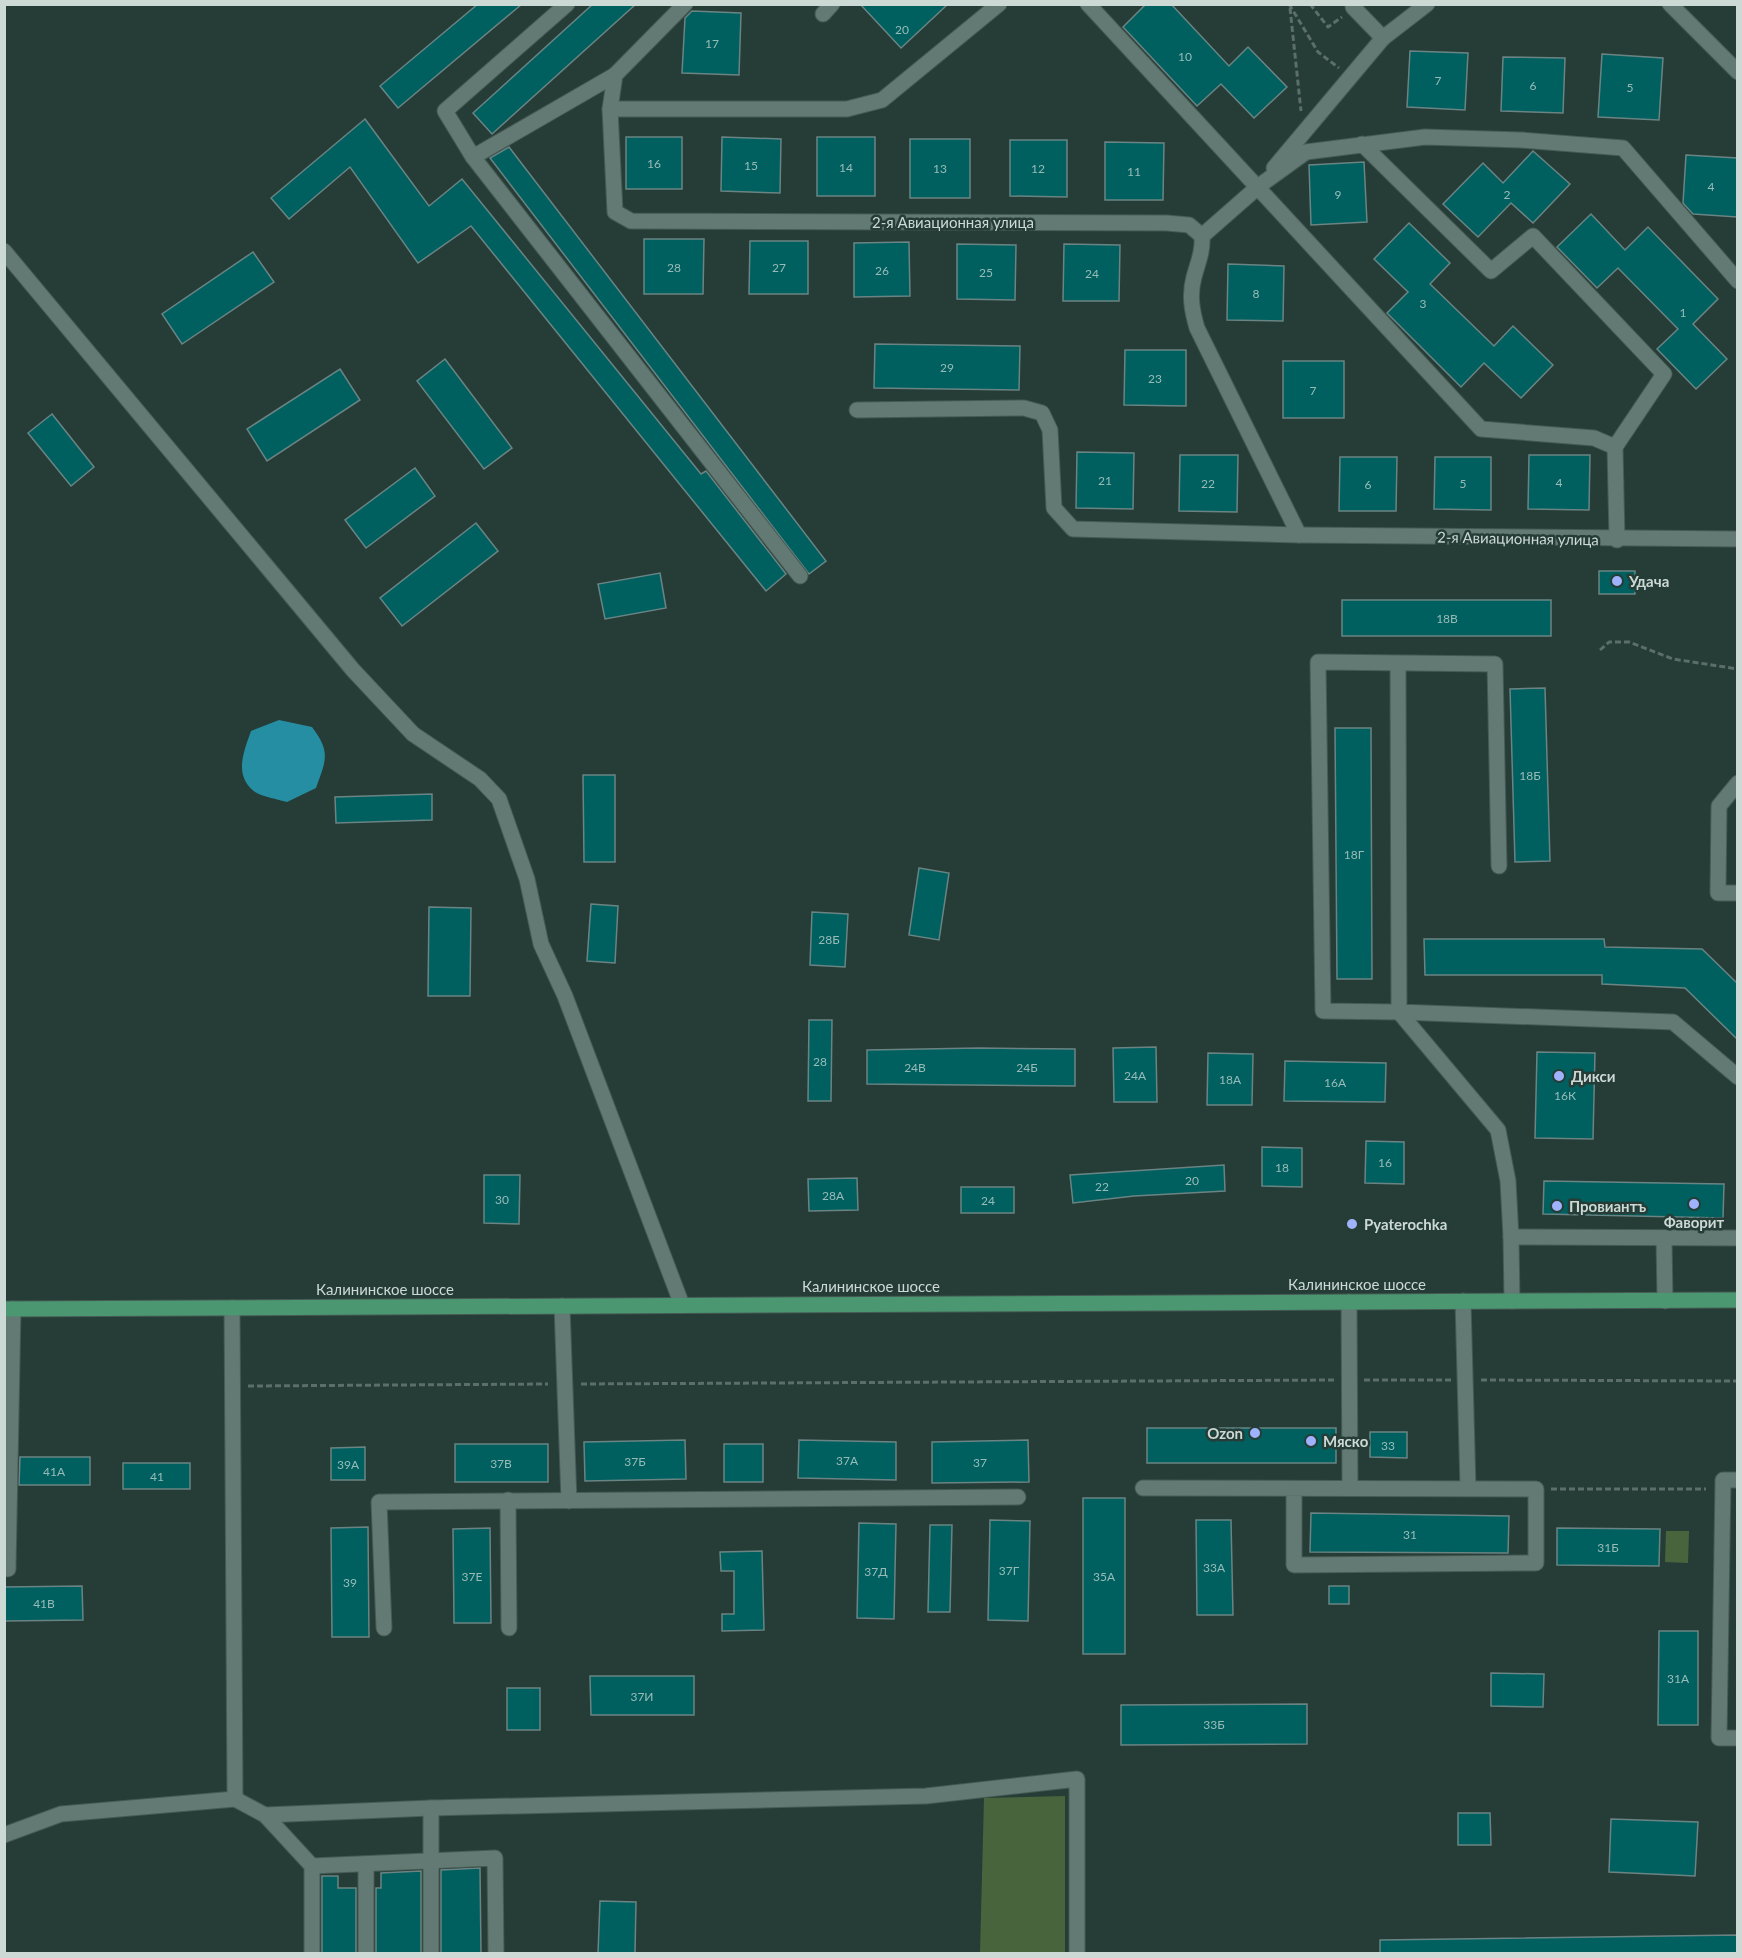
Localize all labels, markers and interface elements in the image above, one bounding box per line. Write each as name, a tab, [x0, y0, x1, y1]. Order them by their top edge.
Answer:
house number: 20	[895, 22, 909, 37]
house number: 17	[705, 36, 719, 51]
house number: 10	[1178, 49, 1192, 64]
house number: 7	[1435, 73, 1442, 88]
house number: 6	[1530, 78, 1537, 93]
house number: 5	[1627, 80, 1634, 95]
house number: 16	[647, 156, 661, 171]
house number: 15	[744, 158, 758, 173]
house number: 14	[839, 160, 853, 175]
house number: 13	[933, 161, 947, 176]
house number: 12	[1031, 161, 1045, 176]
house number: 11	[1127, 164, 1141, 179]
house number: 4	[1708, 179, 1715, 194]
house number: 9	[1335, 187, 1342, 202]
house number: 2	[1504, 187, 1511, 202]
street label: 2-я Авиационная улица	[872, 213, 1034, 231]
house number: 28	[667, 260, 681, 275]
house number: 27	[772, 260, 786, 275]
house number: 26	[875, 263, 889, 278]
house number: 25	[979, 265, 993, 280]
house number: 24	[1085, 266, 1099, 281]
house number: 8	[1253, 286, 1260, 301]
house number: 3	[1420, 296, 1427, 311]
house number: 1	[1680, 305, 1687, 320]
house number: 29	[940, 360, 954, 375]
house number: 23	[1148, 371, 1162, 386]
house number: 7	[1310, 383, 1317, 398]
house number: 21	[1098, 473, 1112, 488]
house number: 4	[1556, 475, 1563, 490]
house number: 22	[1201, 476, 1215, 491]
house number: 5	[1460, 476, 1467, 491]
house number: 6	[1365, 477, 1372, 492]
street label: 2-я Авиационная улица	[1437, 528, 1599, 548]
place label: Удача	[1628, 572, 1669, 590]
marker: Удача	[1610, 574, 1624, 588]
house number: 18В	[1436, 611, 1458, 626]
house number: 18Б	[1519, 768, 1541, 783]
house number: 18Г	[1344, 847, 1365, 862]
house number: 28Б	[818, 932, 840, 947]
house number: 28	[813, 1054, 827, 1069]
house number: 24В	[904, 1060, 926, 1075]
house number: 24Б	[1016, 1060, 1038, 1075]
place label: Дикси	[1571, 1067, 1616, 1085]
house number: 24А	[1124, 1068, 1147, 1083]
marker: Дикси	[1552, 1069, 1566, 1083]
house number: 18А	[1219, 1072, 1242, 1087]
house number: 16А	[1324, 1075, 1347, 1090]
house number: 16К	[1554, 1088, 1576, 1103]
house number: 16	[1378, 1155, 1392, 1170]
house number: 18	[1275, 1160, 1289, 1175]
house number: 20	[1185, 1173, 1199, 1188]
house number: 22	[1095, 1179, 1109, 1194]
house number: 28А	[822, 1188, 845, 1203]
house number: 30	[495, 1192, 509, 1207]
house number: 24	[981, 1193, 995, 1208]
place label: Провиантъ	[1569, 1197, 1646, 1215]
marker: Фаворит	[1687, 1197, 1701, 1211]
marker: Провиантъ	[1550, 1199, 1564, 1213]
place label: Фаворит	[1664, 1213, 1725, 1231]
place label: Pyaterochka	[1364, 1215, 1447, 1233]
marker: Pyaterochka	[1345, 1217, 1359, 1231]
street label: Калининское шоссе	[1288, 1275, 1426, 1293]
street label: Калининское шоссе	[802, 1277, 940, 1295]
street label: Калининское шоссе	[316, 1280, 454, 1298]
place label: Ozon	[1207, 1424, 1243, 1442]
marker: Ozon	[1248, 1426, 1262, 1440]
place label: Мяско	[1323, 1432, 1369, 1450]
marker: Мяско	[1304, 1434, 1318, 1448]
house number: 33	[1381, 1438, 1395, 1453]
house number: 37А	[836, 1453, 859, 1468]
house number: 37Б	[624, 1454, 646, 1469]
house number: 37	[973, 1455, 987, 1470]
house number: 37В	[490, 1456, 512, 1471]
house number: 39А	[337, 1457, 360, 1472]
house number: 41А	[43, 1464, 66, 1479]
house number: 41	[150, 1469, 164, 1484]
house number: 31	[1403, 1527, 1417, 1542]
house number: 31Б	[1597, 1540, 1619, 1555]
house number: 33А	[1203, 1560, 1226, 1575]
house number: 37Г	[999, 1563, 1020, 1578]
house number: 37Д	[864, 1564, 888, 1579]
house number: 37Е	[462, 1569, 482, 1584]
house number: 35А	[1093, 1569, 1116, 1584]
house number: 39	[343, 1575, 357, 1590]
house number: 41В	[33, 1596, 55, 1611]
house number: 31А	[1667, 1671, 1690, 1686]
house number: 37И	[630, 1689, 654, 1704]
house number: 33Б	[1203, 1717, 1225, 1732]

